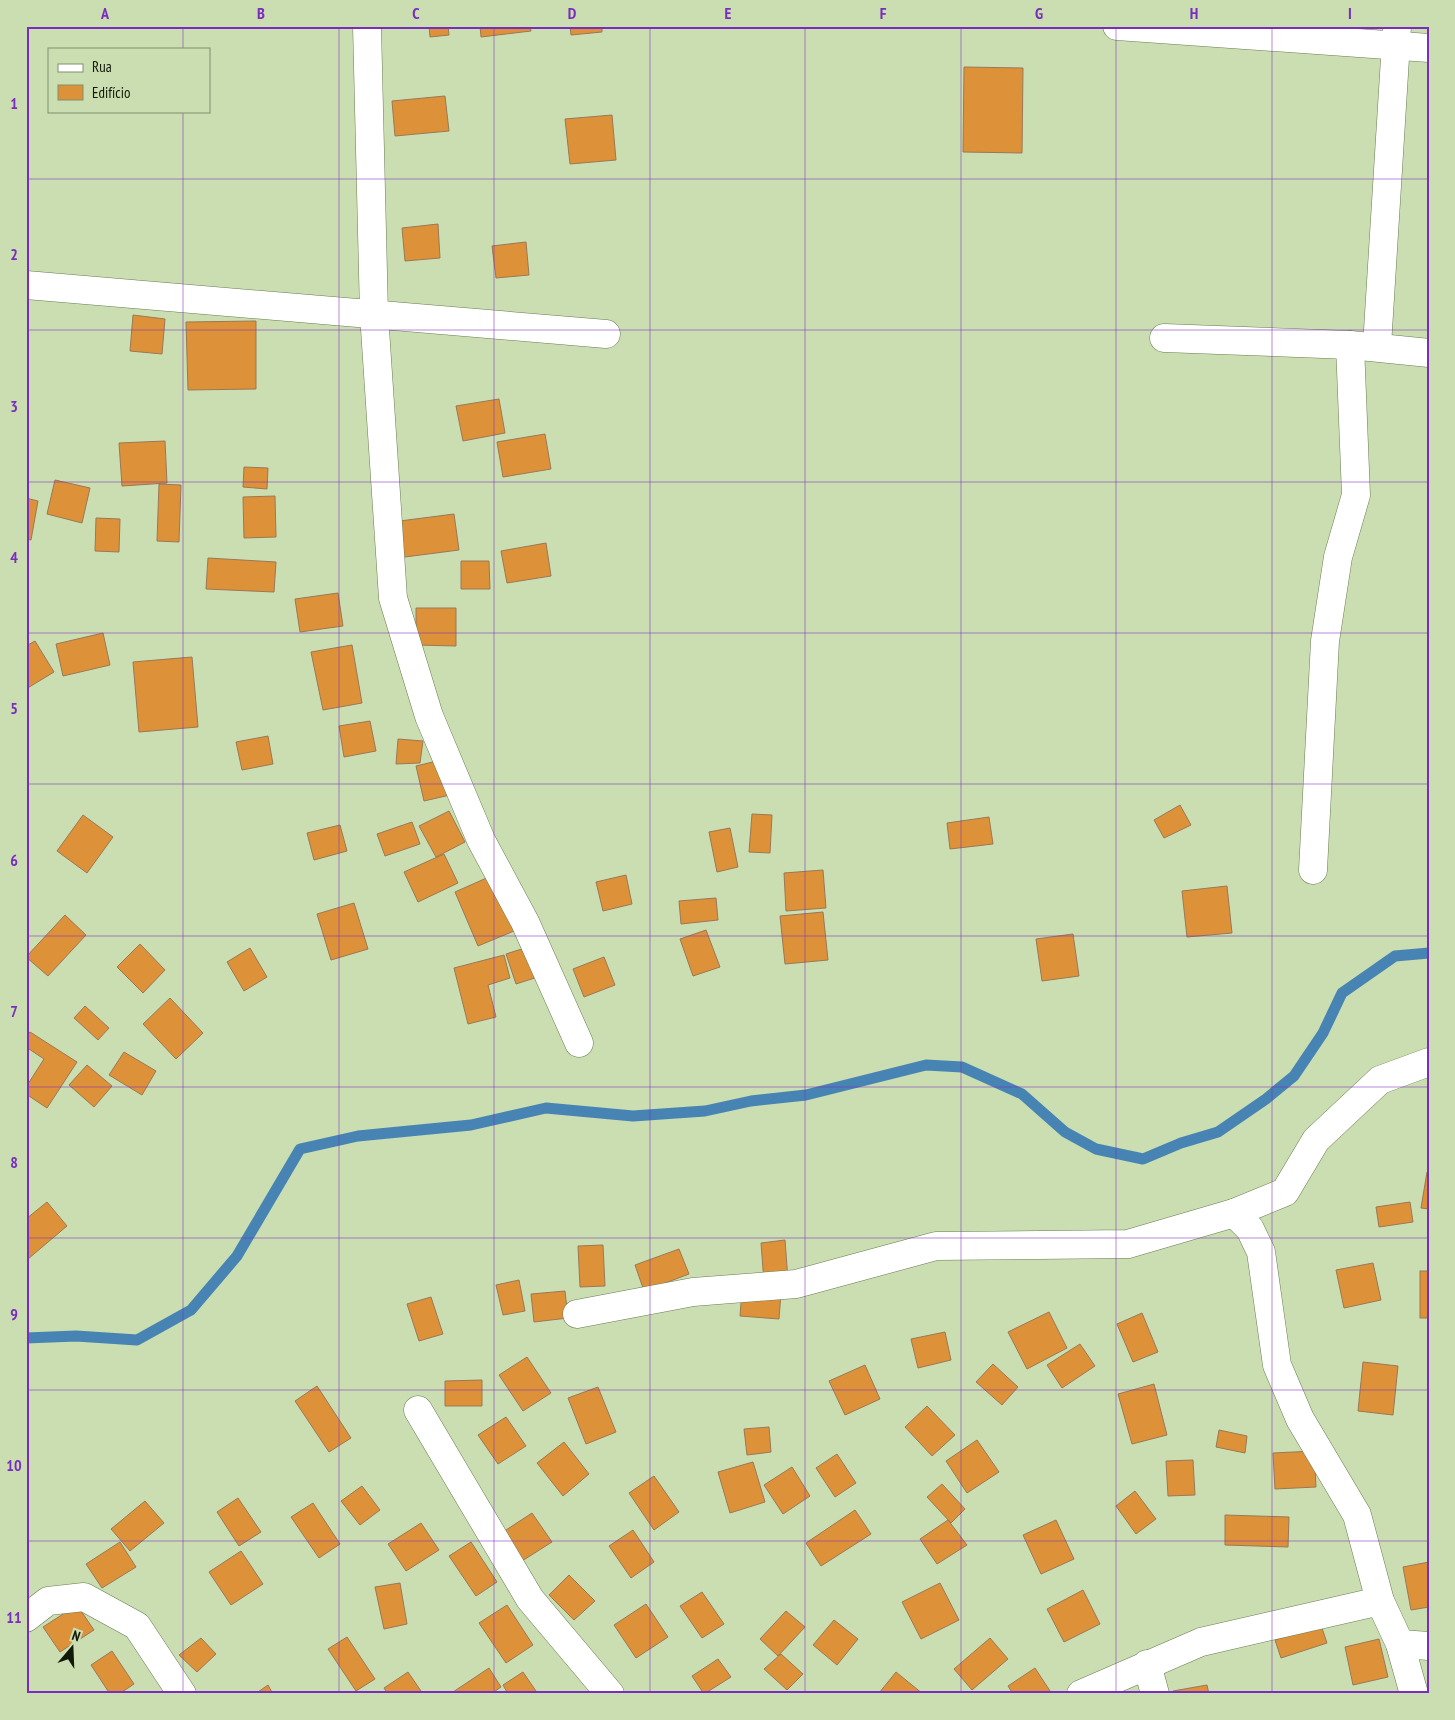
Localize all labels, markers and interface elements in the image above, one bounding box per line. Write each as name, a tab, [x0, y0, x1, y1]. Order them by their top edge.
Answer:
text: A	[100, 3, 110, 23]
text: B	[257, 3, 265, 23]
text: C	[412, 3, 420, 23]
text: D	[568, 3, 577, 23]
text: E	[725, 3, 732, 23]
text: F	[880, 3, 887, 23]
text: G	[1035, 3, 1043, 23]
text: H	[1190, 3, 1198, 23]
text: I	[1348, 3, 1352, 23]
legend	[48, 48, 210, 112]
text: Rua	[92, 57, 112, 76]
text: Edifício	[92, 83, 130, 102]
text: 1	[10, 93, 18, 113]
text: 2	[10, 244, 18, 264]
text: 3	[10, 396, 18, 416]
text: 4	[10, 547, 18, 567]
text: 5	[10, 698, 18, 718]
text: 6	[10, 850, 18, 870]
text: 7	[10, 1001, 18, 1021]
text: 8	[10, 1152, 18, 1172]
text: 9	[10, 1304, 18, 1324]
text: 10	[6, 1455, 22, 1475]
text: 11	[6, 1607, 22, 1627]
north arrow	[48, 1622, 98, 1672]
text: N	[70, 1626, 83, 1645]

